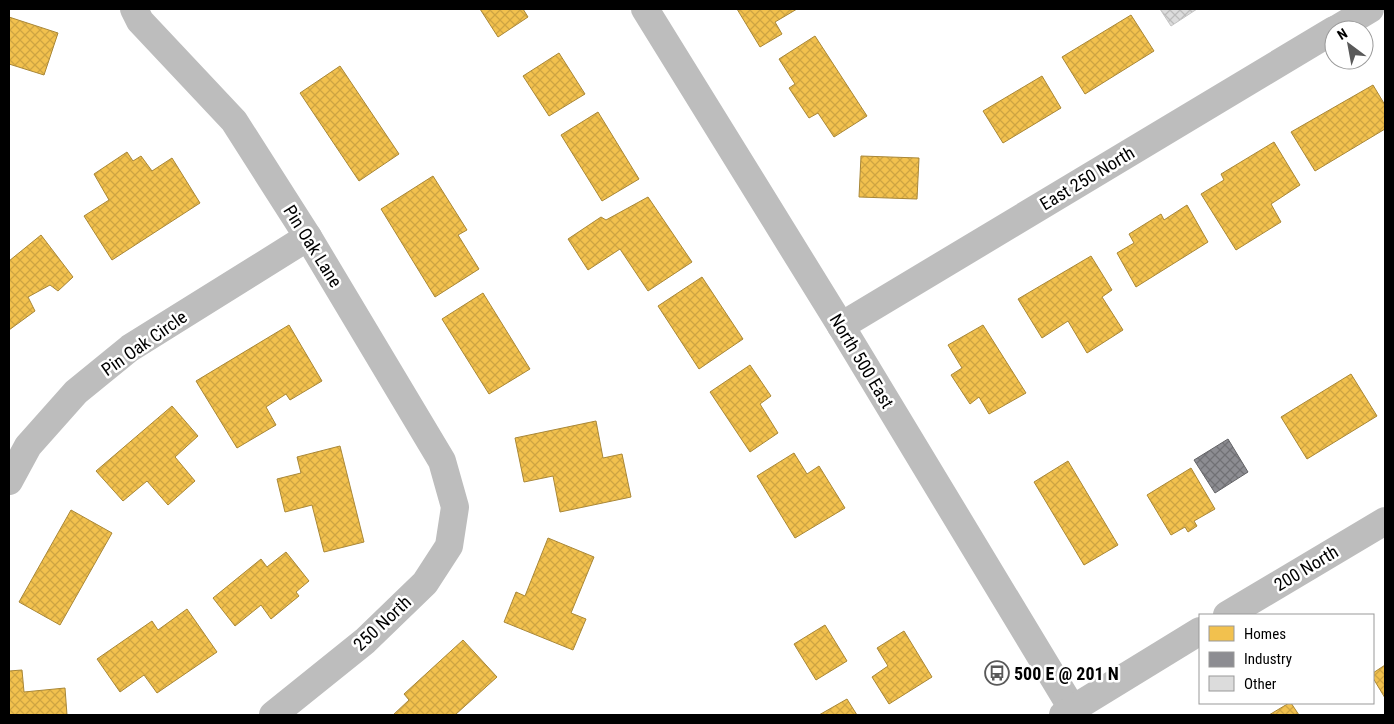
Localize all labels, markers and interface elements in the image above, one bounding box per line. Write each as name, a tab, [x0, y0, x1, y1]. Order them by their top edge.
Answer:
north arrow	[1324, 20, 1374, 70]
text: N	[1334, 25, 1350, 43]
street label: East 250 North	[1036, 142, 1138, 214]
street label: Pin Oak Lane	[279, 201, 347, 291]
street label: Pin Oak Circle	[97, 306, 191, 380]
street label: North 500 East	[826, 310, 898, 412]
street label: 200 North	[1270, 541, 1342, 595]
street label: 250 North	[349, 591, 415, 655]
legend	[1199, 614, 1374, 704]
text: Homes	[1244, 625, 1286, 643]
text: Industry	[1244, 650, 1292, 668]
bus stop icon: 500 E @ 201 N	[984, 660, 1010, 686]
place label: 500 E @ 201 N	[1014, 663, 1119, 684]
text: Other	[1244, 675, 1277, 693]

